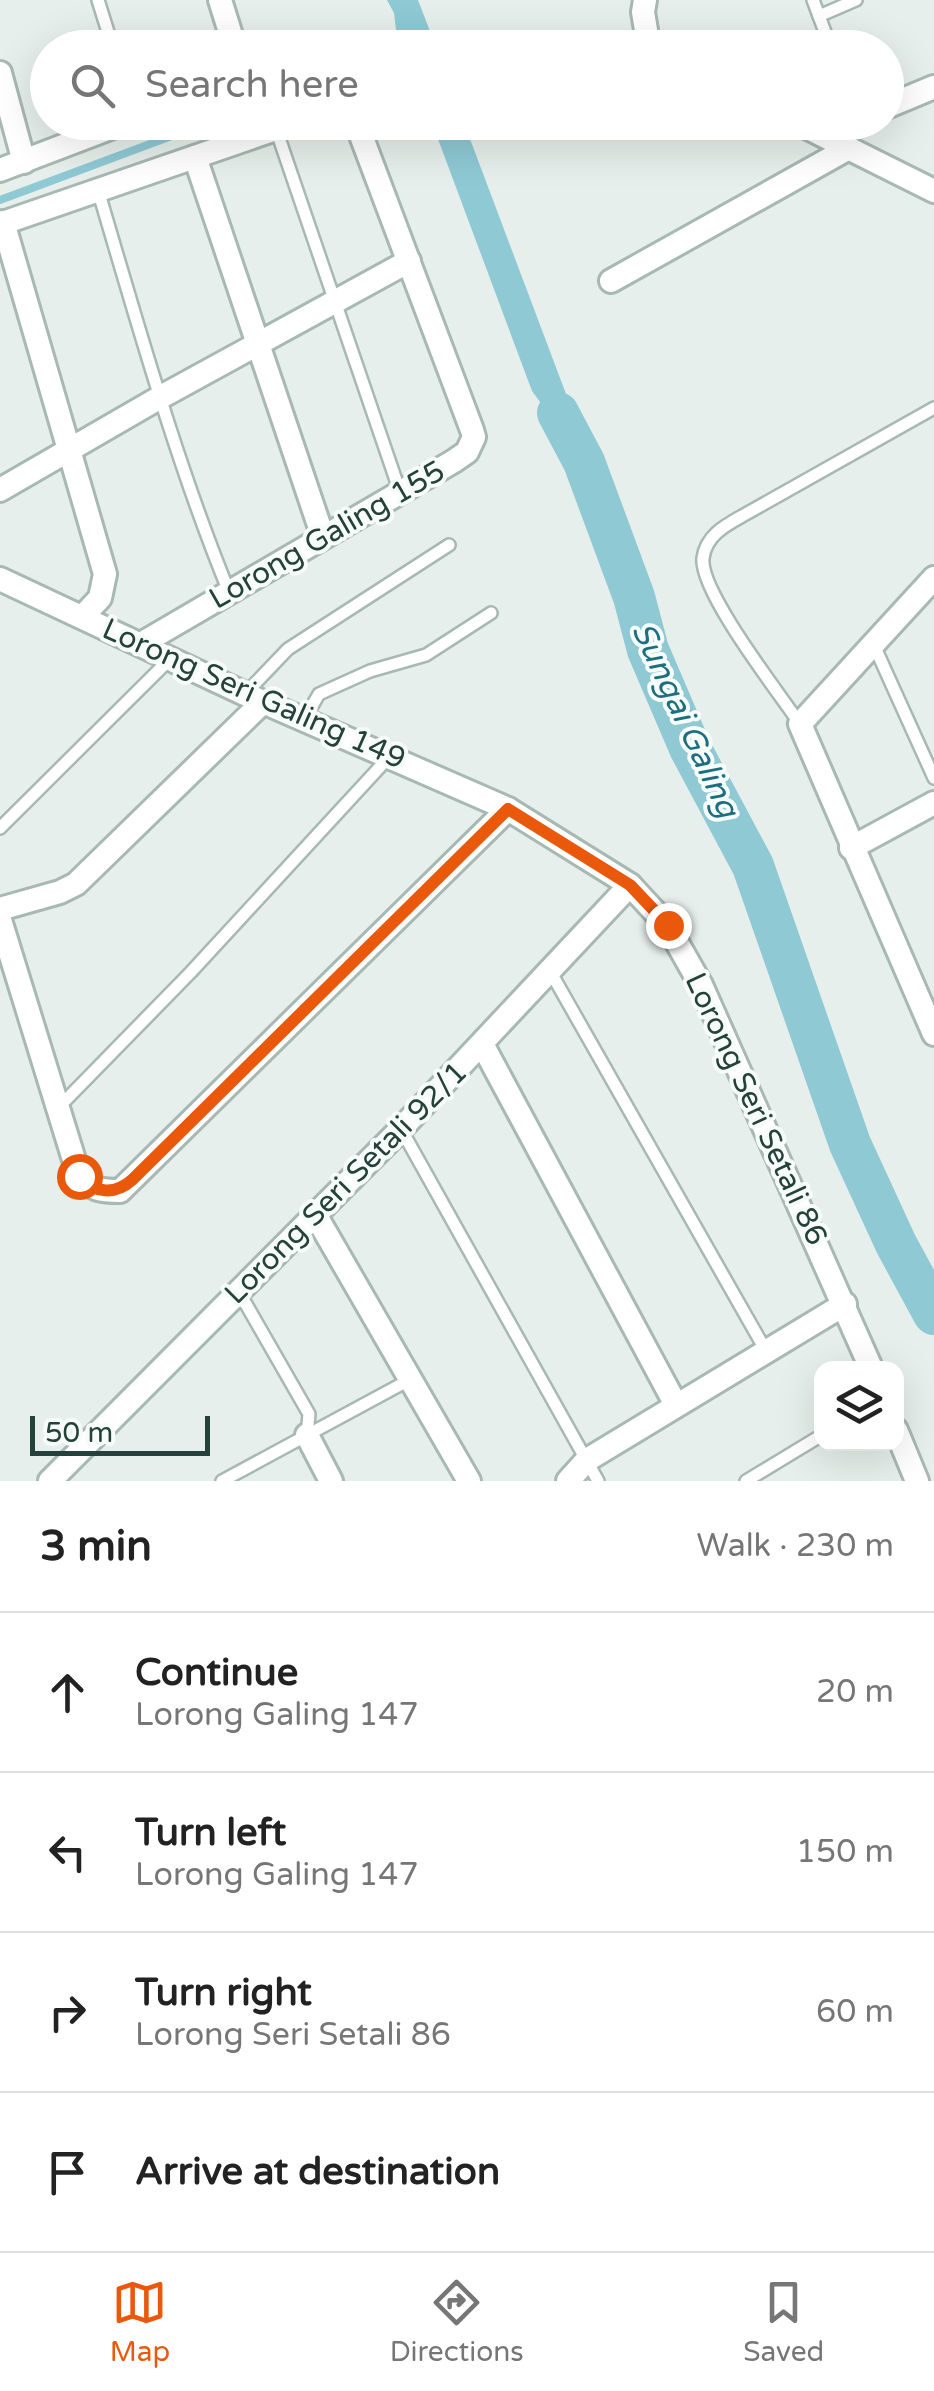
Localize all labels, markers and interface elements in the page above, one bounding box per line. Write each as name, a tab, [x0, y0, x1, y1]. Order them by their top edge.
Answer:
search box	[30, 30, 904, 140]
icon: search	[65, 58, 120, 113]
text: Search here	[145, 62, 359, 108]
street label: Lorong Galing 155	[203, 453, 451, 617]
street label: Lorong Seri Galing 149	[97, 610, 411, 778]
water label: Sungai Galing	[623, 616, 748, 825]
route end	[646, 903, 692, 949]
street label: Lorong Seri Setali 86	[677, 967, 835, 1251]
street label: Lorong Seri Setali 92/1	[217, 1054, 475, 1312]
route start	[57, 1154, 103, 1200]
map controls	[814, 1361, 904, 1451]
button: layers	[814, 1361, 904, 1451]
scale bar	[30, 1411, 210, 1456]
text: 50 m	[45, 1416, 113, 1450]
text: 3 min	[40, 1521, 152, 1572]
text: Walk · 230 m	[697, 1527, 894, 1565]
text: Continue	[135, 1650, 298, 1696]
icon: ahead	[40, 1665, 95, 1720]
text: 20 m	[816, 1673, 894, 1711]
text: Lorong Galing 147	[135, 1696, 419, 1734]
text: Turn left	[135, 1810, 286, 1856]
icon: left	[40, 1825, 95, 1880]
text: 150 m	[796, 1833, 894, 1871]
text: Lorong Galing 147	[135, 1856, 419, 1894]
text: Turn right	[135, 1970, 312, 2016]
icon: right	[40, 1985, 95, 2040]
text: 60 m	[816, 1993, 894, 2031]
text: Lorong Seri Setali 86	[135, 2016, 451, 2054]
icon: arrive	[40, 2145, 95, 2200]
text: Arrive at destination	[135, 2149, 500, 2195]
tab: Map	[110, 2275, 170, 2369]
tab: Directions	[390, 2275, 524, 2369]
tab: Saved	[743, 2275, 824, 2369]

